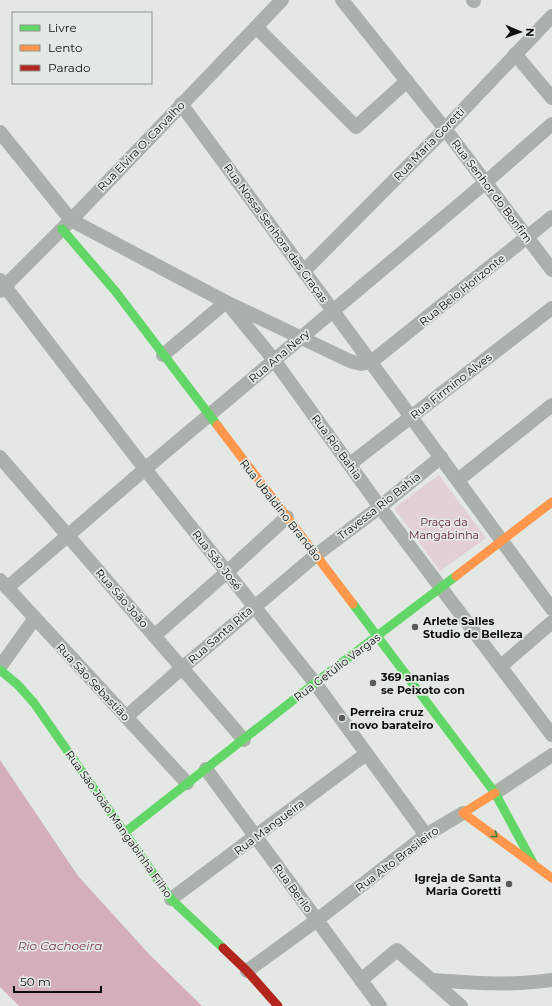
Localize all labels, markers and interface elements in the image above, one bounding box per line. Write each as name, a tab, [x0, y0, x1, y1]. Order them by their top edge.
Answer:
legend	[12, 12, 152, 84]
north arrow	[500, 12, 540, 52]
text: Livre	[48, 20, 77, 35]
text: N	[523, 28, 537, 37]
text: Lento	[48, 40, 83, 55]
text: Parado	[48, 60, 91, 75]
street label: Rua Elvira O. Carvalho	[94, 98, 188, 194]
street label: Rua Maria Goretti	[390, 104, 468, 184]
street label: Rua Senhor do Bonfim	[449, 137, 535, 245]
street label: Rua Nossa Senhora das Graças	[221, 161, 332, 306]
street label: Rua Belo Horizonte	[416, 251, 508, 329]
street label: Rua Ana Nery	[246, 326, 312, 386]
street label: Rua Firmino Alves	[407, 349, 495, 422]
street label: Rua Rio Bahia	[309, 412, 365, 482]
street label: Rua Ubaldino Brandão	[237, 456, 325, 564]
street label: Travessa Rio Bahia	[335, 469, 423, 543]
park label: Praça da Mangabinha	[409, 515, 479, 542]
street label: Rua São José	[189, 527, 245, 593]
street label: Rua São João	[93, 566, 151, 630]
street label: Rua Santa Rita	[185, 603, 255, 667]
place label: Arlete Salles Studio de Belleza	[422, 614, 523, 641]
marker: Arlete Salles Studio de Belleza	[410, 622, 420, 632]
street label: Rua Getúlio Vargas	[291, 630, 383, 704]
street label: Rua São Sebastião	[53, 640, 133, 724]
place label: 369 ananias se Peixoto con	[380, 670, 465, 697]
marker: 369 ananias se Peixoto con	[368, 678, 378, 688]
place label: Perreira cruz novo barateiro	[350, 705, 434, 732]
marker: Perreira cruz novo barateiro	[337, 713, 347, 723]
street label: Rua São João Mangabinha Filho	[63, 748, 175, 900]
street label: Rua Mangueira	[231, 796, 307, 858]
street label: Rua Alto Brasileiro	[353, 823, 441, 895]
one-way arrow	[490, 831, 497, 838]
street label: Rua Berilo	[271, 861, 315, 915]
place label: Igreja de Santa Maria Goretti	[414, 871, 501, 898]
marker: Igreja de Santa Maria Goretti	[504, 879, 514, 889]
water label: Rio Cachoeira	[18, 938, 102, 953]
scale bar	[14, 968, 101, 994]
text: 50 m	[20, 974, 51, 989]

